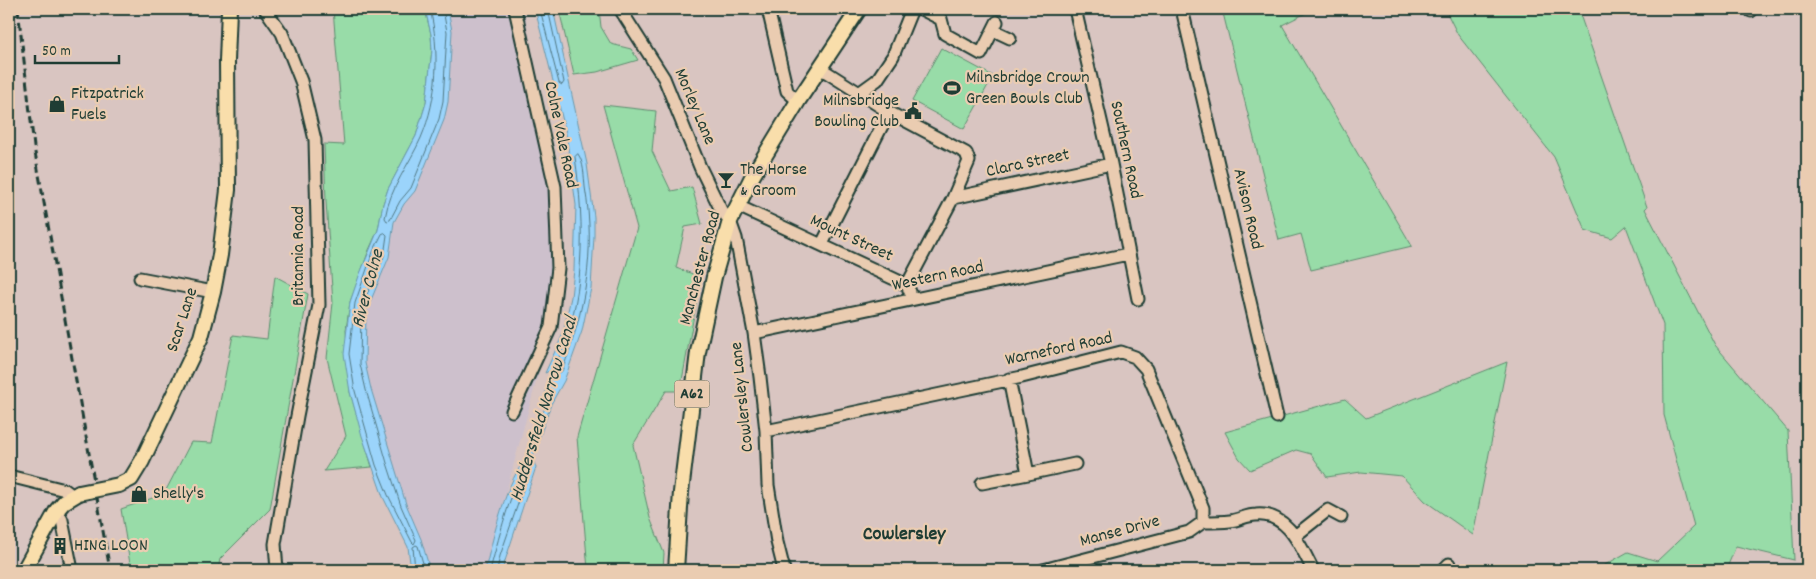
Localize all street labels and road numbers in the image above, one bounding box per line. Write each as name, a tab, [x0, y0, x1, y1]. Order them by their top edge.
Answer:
street label: Morley Lane	[667, 65, 721, 149]
street label: Colne Vale Road	[536, 79, 584, 191]
street label: Southern Road	[1102, 99, 1148, 201]
street label: Clara Street	[984, 143, 1072, 185]
street label: Avison Road	[1226, 166, 1268, 252]
street label: Britannia Road	[287, 206, 312, 306]
street label: Manchester Road	[674, 208, 728, 328]
street label: Mount Street	[805, 209, 897, 269]
street label: Western Road	[890, 255, 986, 299]
street label: Scar Lane	[161, 284, 205, 355]
street label: Warneford Road	[1003, 326, 1115, 374]
street label: Cowlersley Lane	[725, 341, 761, 453]
road number: A62	[674, 380, 710, 408]
street label: Manse Drive	[1077, 509, 1163, 555]

